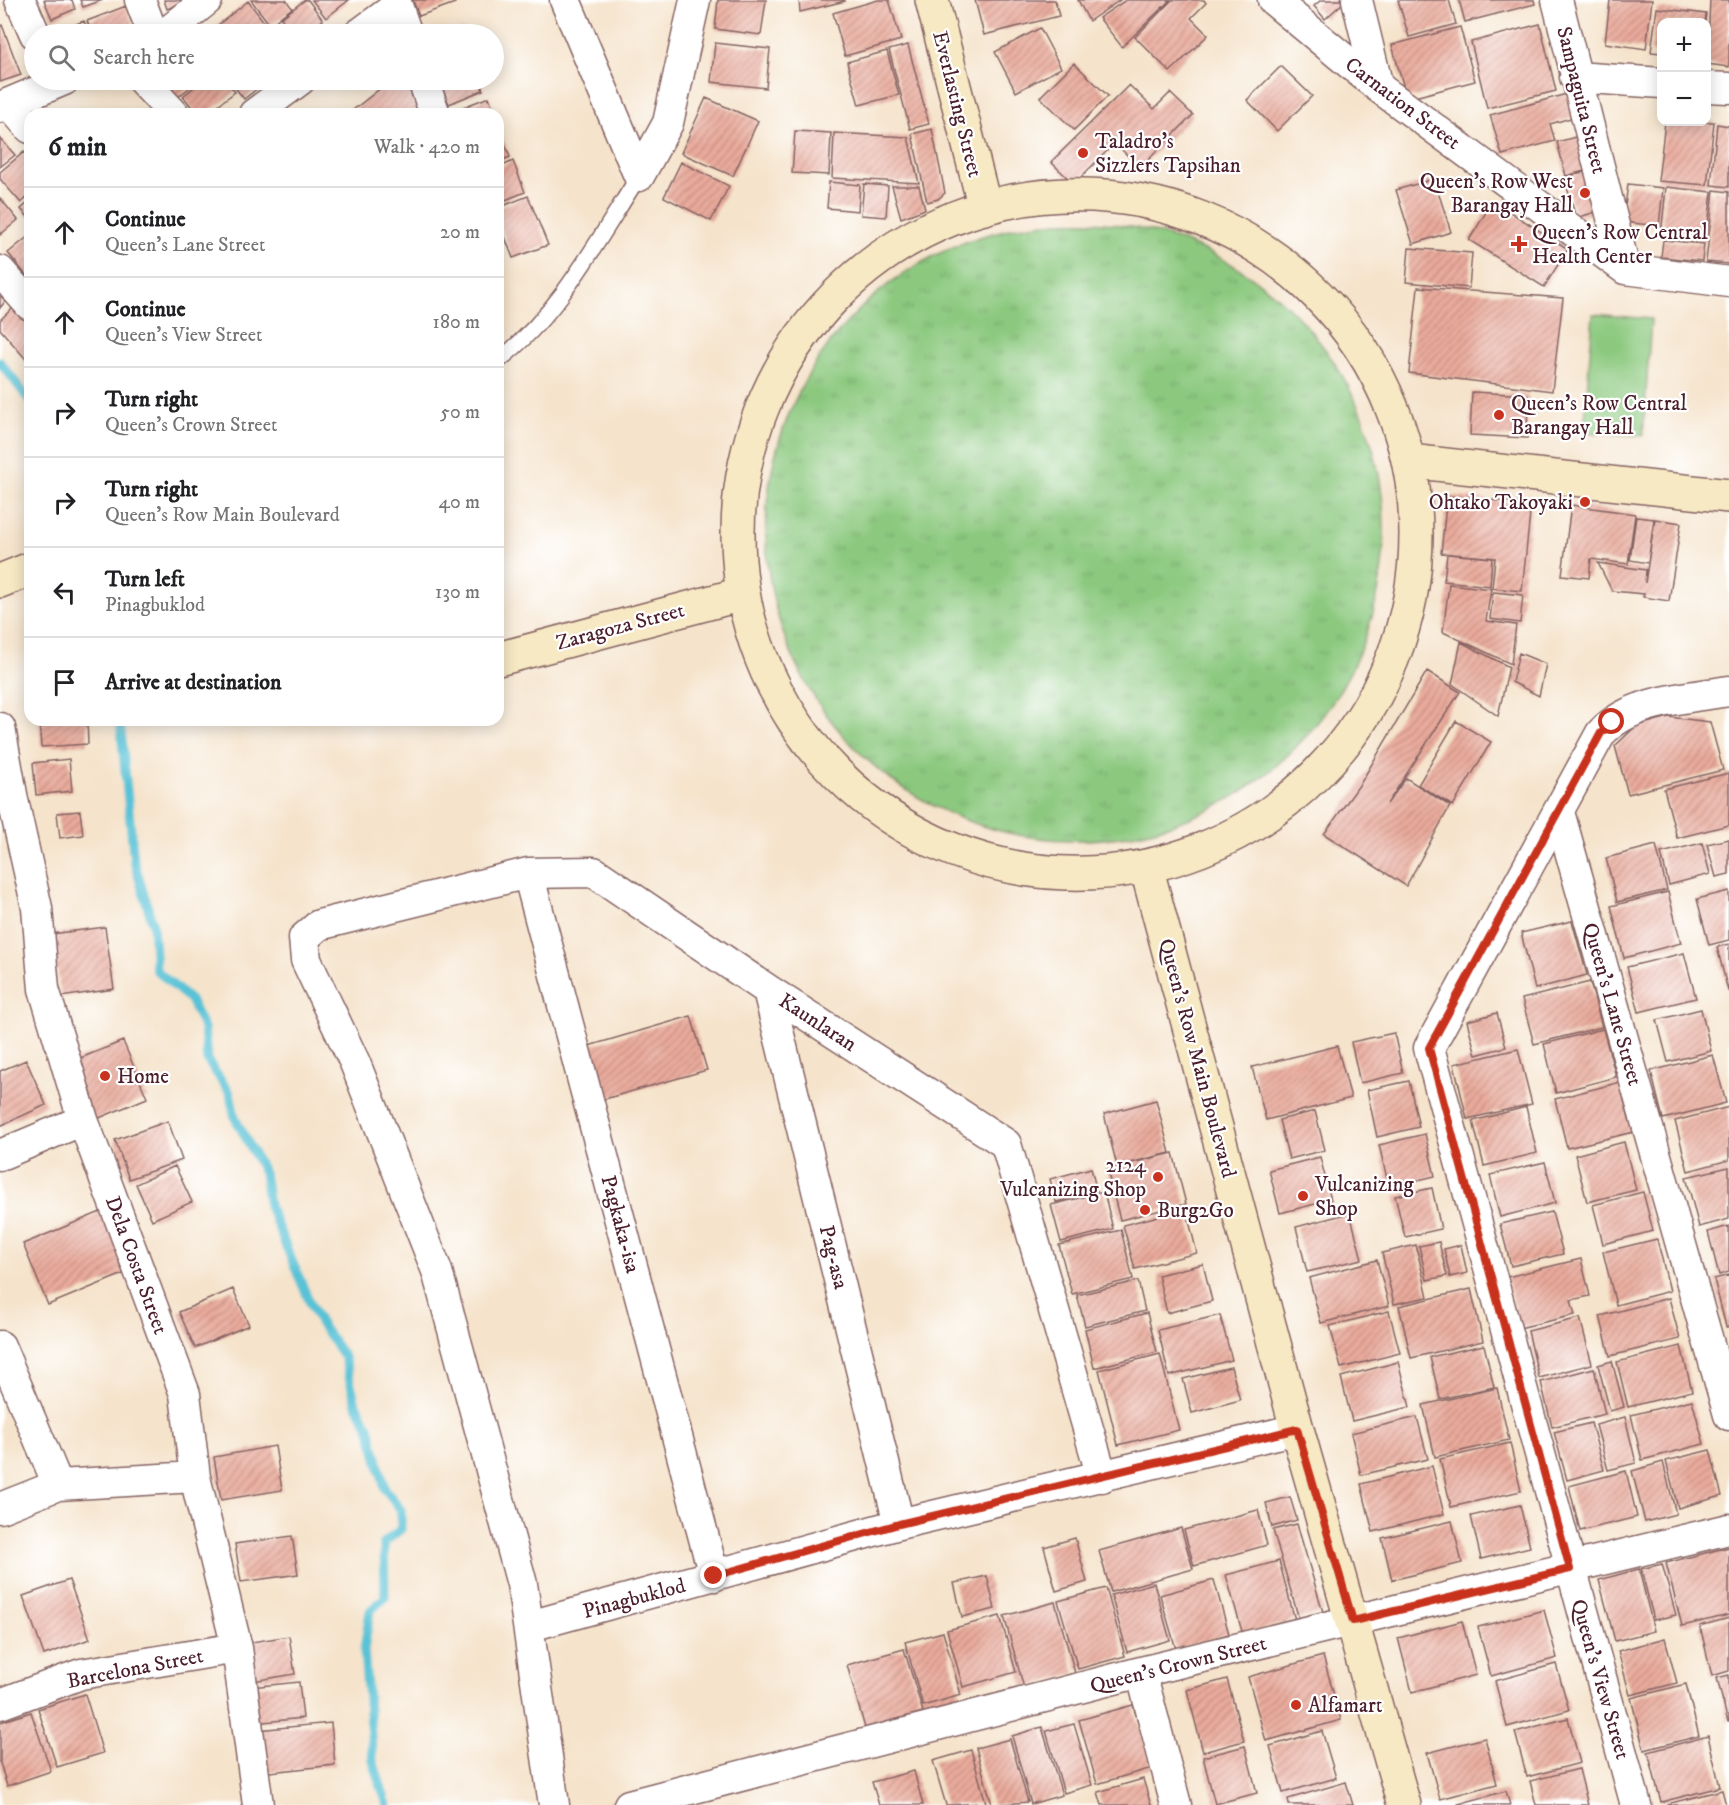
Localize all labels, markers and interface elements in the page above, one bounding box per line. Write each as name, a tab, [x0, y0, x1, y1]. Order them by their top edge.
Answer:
map controls	[1657, 18, 1711, 126]
button: +	[1657, 18, 1711, 72]
search box	[24, 24, 504, 90]
street label: Sampaguita Street	[1550, 24, 1612, 177]
street label: Everlasting Street	[926, 28, 988, 180]
icon: search	[45, 41, 78, 74]
text: Search here	[93, 44, 195, 71]
street label: Carnation Street	[1339, 52, 1466, 156]
button: −	[1657, 72, 1711, 126]
place label: Taladro's Sizzlers Tapsihan	[1095, 129, 1241, 179]
text: 6 min	[48, 131, 107, 164]
text: Walk · 420 m	[374, 135, 480, 160]
marker: Taladro's Sizzlers Tapsihan	[1076, 146, 1090, 160]
place label: Queen's Row West Barangay Hall	[1420, 169, 1574, 219]
marker: Queen's Row West Barangay Hall	[1578, 186, 1592, 200]
text: Continue	[105, 206, 186, 233]
icon: ahead	[48, 216, 81, 249]
text: 20 m	[440, 220, 480, 245]
place label: Queen's Row Central Health Center	[1532, 220, 1708, 270]
text: Queen's Lane Street	[105, 233, 265, 258]
marker: Queen's Row Central Health Center	[1510, 235, 1528, 253]
text: Continue	[105, 296, 186, 323]
icon: ahead	[48, 306, 81, 339]
text: 180 m	[433, 310, 480, 335]
text: Queen's View Street	[105, 323, 262, 348]
text: Turn right	[105, 386, 198, 413]
place label: Queen's Row Central Barangay Hall	[1511, 391, 1687, 441]
icon: right	[48, 396, 81, 429]
text: 50 m	[440, 400, 480, 425]
marker: Queen's Row Central Barangay Hall	[1492, 408, 1506, 422]
text: Queen's Crown Street	[105, 413, 277, 438]
text: Turn right	[105, 476, 198, 503]
icon: right	[48, 486, 81, 519]
text: 40 m	[438, 490, 480, 515]
place label: Ohtako Takoyaki	[1429, 490, 1573, 516]
marker: Ohtako Takoyaki	[1578, 495, 1592, 509]
text: Queen's Row Main Boulevard	[105, 503, 340, 528]
text: Turn left	[105, 566, 185, 593]
icon: left	[48, 576, 81, 609]
text: 130 m	[435, 580, 480, 605]
text: Pinagbuklod	[105, 593, 205, 618]
street label: Zaragoza Street	[553, 597, 688, 657]
icon: arrive	[48, 666, 81, 699]
text: Arrive at destination	[105, 669, 282, 696]
route start	[1598, 708, 1624, 734]
street label: Queen's Lane Street	[1576, 920, 1648, 1089]
street label: Queen's Row Main Boulevard	[1153, 936, 1242, 1181]
street label: Kaunlaran	[774, 988, 861, 1058]
place label: Home	[117, 1064, 169, 1090]
marker: Home	[98, 1069, 112, 1083]
place label: 2124 Vulcanizing Shop	[999, 1153, 1147, 1203]
marker: 2124 Vulcanizing Shop	[1151, 1170, 1165, 1184]
place label: Vulcanizing Shop	[1314, 1172, 1414, 1222]
street label: Pagkaka-isa	[595, 1173, 646, 1276]
marker: Vulcanizing Shop	[1296, 1189, 1310, 1203]
street label: Dela Costa Street	[99, 1193, 173, 1338]
place label: Burg2Go	[1157, 1198, 1234, 1224]
marker: Burg2Go	[1138, 1203, 1152, 1217]
street label: Pag-asa	[813, 1223, 853, 1292]
route end	[700, 1562, 726, 1588]
street label: Pinagbuklod	[580, 1573, 689, 1625]
street label: Queen's View Street	[1565, 1596, 1635, 1763]
street label: Queen's Crown Street	[1087, 1630, 1269, 1699]
street label: Barcelona Street	[65, 1643, 206, 1695]
place label: Alfamart	[1308, 1693, 1383, 1719]
marker: Alfamart	[1289, 1698, 1303, 1712]

